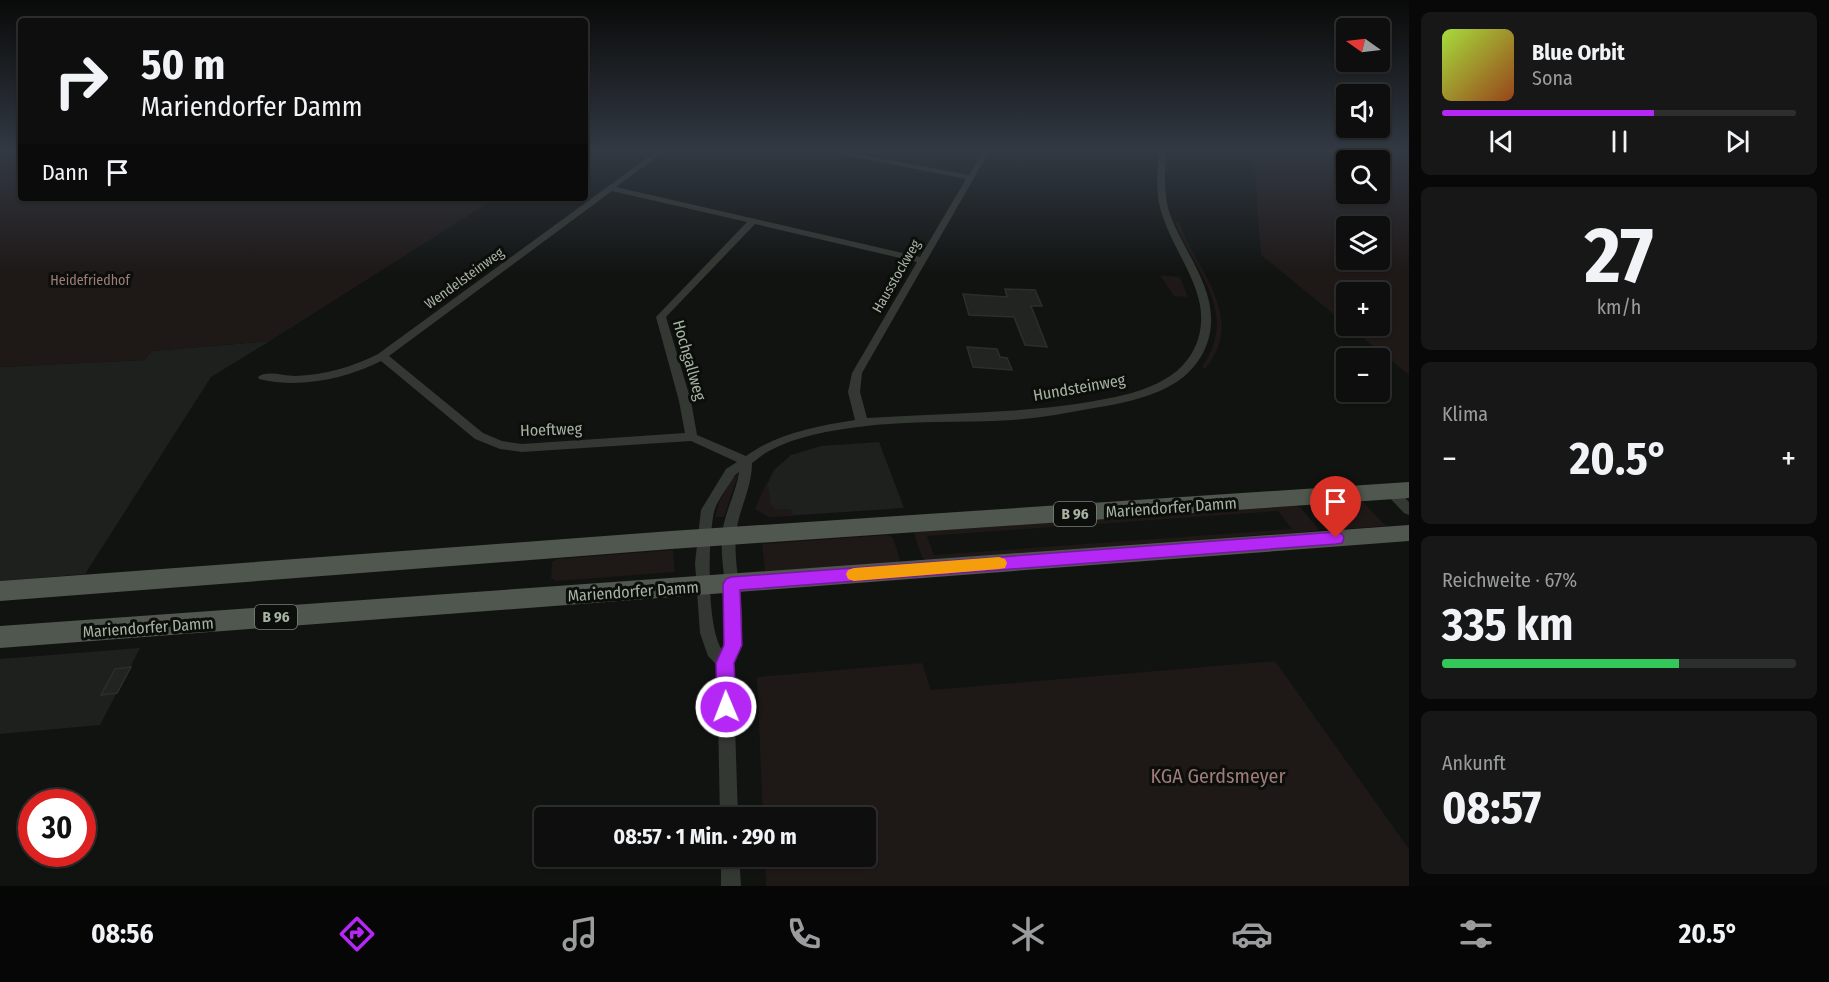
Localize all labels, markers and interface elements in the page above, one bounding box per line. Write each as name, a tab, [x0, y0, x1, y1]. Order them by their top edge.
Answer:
north arrow	[1336, 18, 1390, 72]
map controls	[1336, 18, 1390, 402]
text: Blue Orbit	[1532, 39, 1625, 66]
text: 50 m	[141, 40, 225, 90]
icon: right	[42, 42, 120, 120]
text: Sona	[1532, 66, 1573, 90]
button: sound	[1336, 84, 1390, 138]
text: Mariendorfer Damm	[141, 91, 363, 123]
icon: previous	[1485, 125, 1518, 158]
icon: pause	[1603, 125, 1636, 158]
icon: next	[1721, 125, 1754, 158]
button: search	[1336, 150, 1390, 204]
icon: arrive	[101, 156, 134, 189]
text: Dann	[42, 159, 89, 186]
text: 27	[1585, 209, 1653, 303]
button: layers	[1336, 216, 1390, 270]
street label: Hausstockweg	[869, 236, 924, 316]
street label: Wendelsteinweg	[421, 244, 507, 313]
park label: Heidefriedhof	[50, 272, 131, 289]
button: +	[1336, 282, 1390, 336]
text: km/h	[1597, 295, 1641, 319]
street label: Hochgallweg	[669, 318, 710, 403]
button: −	[1336, 348, 1390, 402]
street label: Hundsteinweg	[1032, 370, 1127, 405]
text: Klima	[1442, 402, 1488, 426]
street label: Hoeftweg	[520, 419, 583, 440]
text: 20.5°	[1569, 432, 1668, 486]
text: −	[1442, 439, 1457, 479]
text: +	[1781, 439, 1796, 479]
pin	[1310, 476, 1361, 538]
icon: arrive	[1319, 485, 1352, 518]
street label: Mariendorfer Damm	[1105, 493, 1237, 522]
road number: B 96	[1054, 502, 1096, 526]
text: Reichweite · 67%	[1442, 568, 1577, 592]
street label: Mariendorfer Damm	[567, 577, 699, 606]
text: 335 km	[1442, 598, 1573, 652]
road number: B 96	[255, 605, 297, 629]
street label: Mariendorfer Damm	[82, 613, 214, 642]
position arrow	[694, 675, 758, 739]
text: Ankunft	[1442, 751, 1506, 775]
park label: KGA Gerdsmeyer	[1151, 764, 1285, 788]
text: 08:57	[1442, 781, 1541, 835]
speed limit sign: 30	[18, 789, 96, 867]
text: 08:57 · 1 Min. · 290 m	[613, 823, 797, 850]
icon: directions	[336, 913, 378, 955]
icon: music	[559, 913, 601, 955]
icon: phone	[783, 913, 825, 955]
icon: climate	[1007, 913, 1049, 955]
icon: car	[1231, 913, 1273, 955]
icon: filters	[1455, 913, 1497, 955]
text: 08:56	[91, 918, 154, 950]
text: 20.5°	[1679, 918, 1738, 950]

